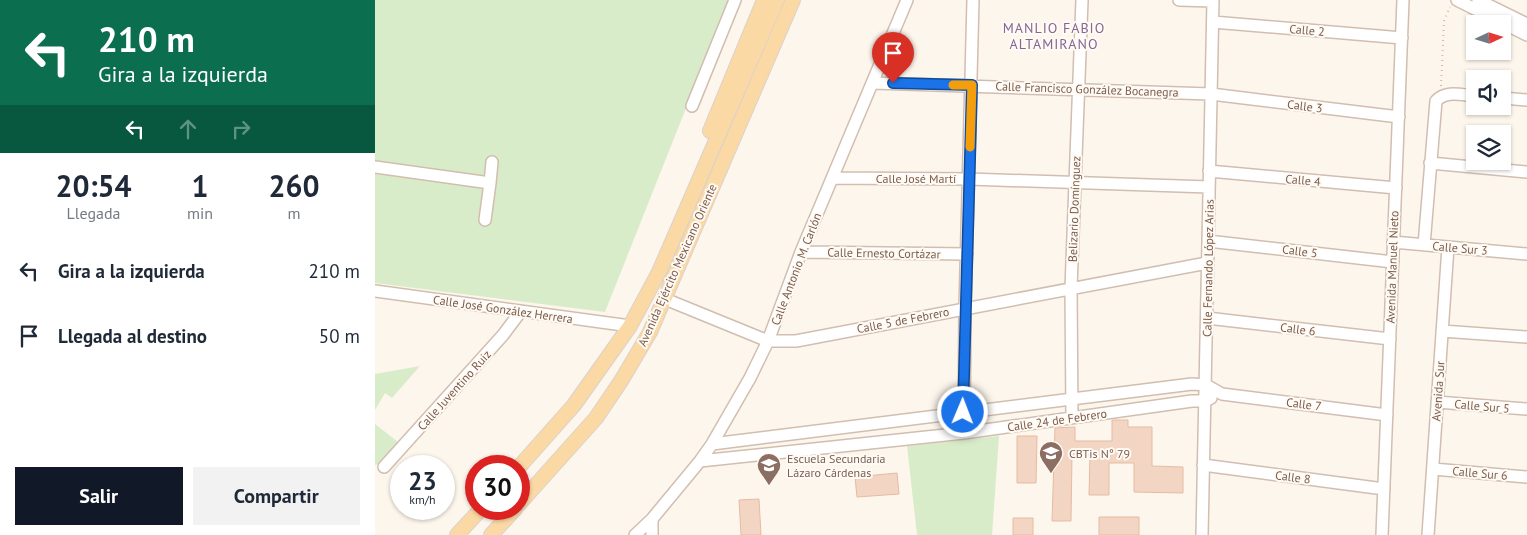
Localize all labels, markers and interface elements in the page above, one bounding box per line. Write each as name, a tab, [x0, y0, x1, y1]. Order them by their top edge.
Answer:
north arrow	[1466, 15, 1511, 60]
map controls	[1466, 15, 1511, 170]
text: 210 m	[98, 16, 195, 62]
district label: MANLIO FABIO ALTAMIRANO	[1003, 19, 1105, 53]
icon: left	[15, 20, 80, 85]
street label: Calle 2	[1289, 21, 1325, 39]
pin	[872, 32, 914, 83]
icon: arrive	[879, 39, 907, 67]
text: Gira a la izquierda	[98, 60, 268, 88]
button: sound	[1466, 70, 1511, 115]
street label: Calle Francisco González Bocanegra	[995, 78, 1179, 100]
street label: Calle 3	[1286, 96, 1324, 116]
icon: left	[121, 115, 149, 143]
icon: ahead	[174, 115, 202, 143]
icon: right	[227, 115, 255, 143]
button: layers	[1466, 125, 1511, 170]
street label: Belizario Domínguez	[1065, 156, 1083, 262]
text: 20:54	[55, 166, 132, 205]
text: 1	[192, 166, 209, 205]
text: 260	[268, 166, 320, 205]
street label: Calle José Martí	[876, 171, 956, 186]
street label: Calle 4	[1285, 171, 1322, 189]
street label: Avenida Ejército Mexicano Oriente	[634, 181, 720, 349]
street label: Calle Fernando López Arias	[1199, 199, 1217, 337]
text: Llegada	[67, 203, 120, 223]
text: min	[187, 203, 213, 223]
text: m	[288, 203, 301, 223]
street label: Avenida Manuel Nieto	[1383, 210, 1401, 324]
street label: Calle Antonio M. Carlón	[768, 211, 824, 327]
street label: Calle Sur 3	[1432, 238, 1488, 258]
street label: Calle 5	[1281, 241, 1319, 261]
street label: Calle Ernesto Cortázar	[827, 245, 941, 261]
icon: left	[15, 257, 43, 285]
text: Gira a la izquierda	[58, 259, 205, 283]
text: 210 m	[308, 259, 360, 283]
street label: Calle José González Herrera	[432, 292, 574, 326]
street label: Calle 5 de Febrero	[855, 304, 951, 336]
street label: Calle 6	[1279, 319, 1317, 339]
icon: arrive	[15, 322, 43, 350]
text: Llegada al destino	[58, 324, 207, 348]
text: 50 m	[319, 324, 360, 348]
street label: Calle Juventino Ruiz	[414, 347, 494, 433]
street label: Avenida Sur	[1428, 360, 1448, 422]
position arrow	[936, 385, 988, 437]
street label: Calle 7	[1285, 394, 1323, 414]
street label: Calle Sur 5	[1454, 396, 1510, 416]
street label: Calle 24 de Febrero	[1006, 406, 1108, 434]
school or university icon: CBTis N° 79	[1038, 440, 1064, 474]
place label: CBTis N° 79	[1069, 446, 1130, 461]
place label: Escuela Secundaria Lázaro Cárdenas	[787, 451, 886, 480]
school or university icon: Escuela Secundaria Lázaro Cárdenas	[756, 452, 782, 486]
speed limit sign: 30	[465, 455, 530, 520]
street label: Calle Sur 6	[1452, 463, 1508, 483]
text: 23	[408, 465, 437, 497]
button: Salir	[15, 467, 183, 525]
button: Compartir	[193, 467, 360, 525]
street label: Calle 8	[1274, 467, 1312, 487]
text: km/h	[409, 492, 436, 507]

